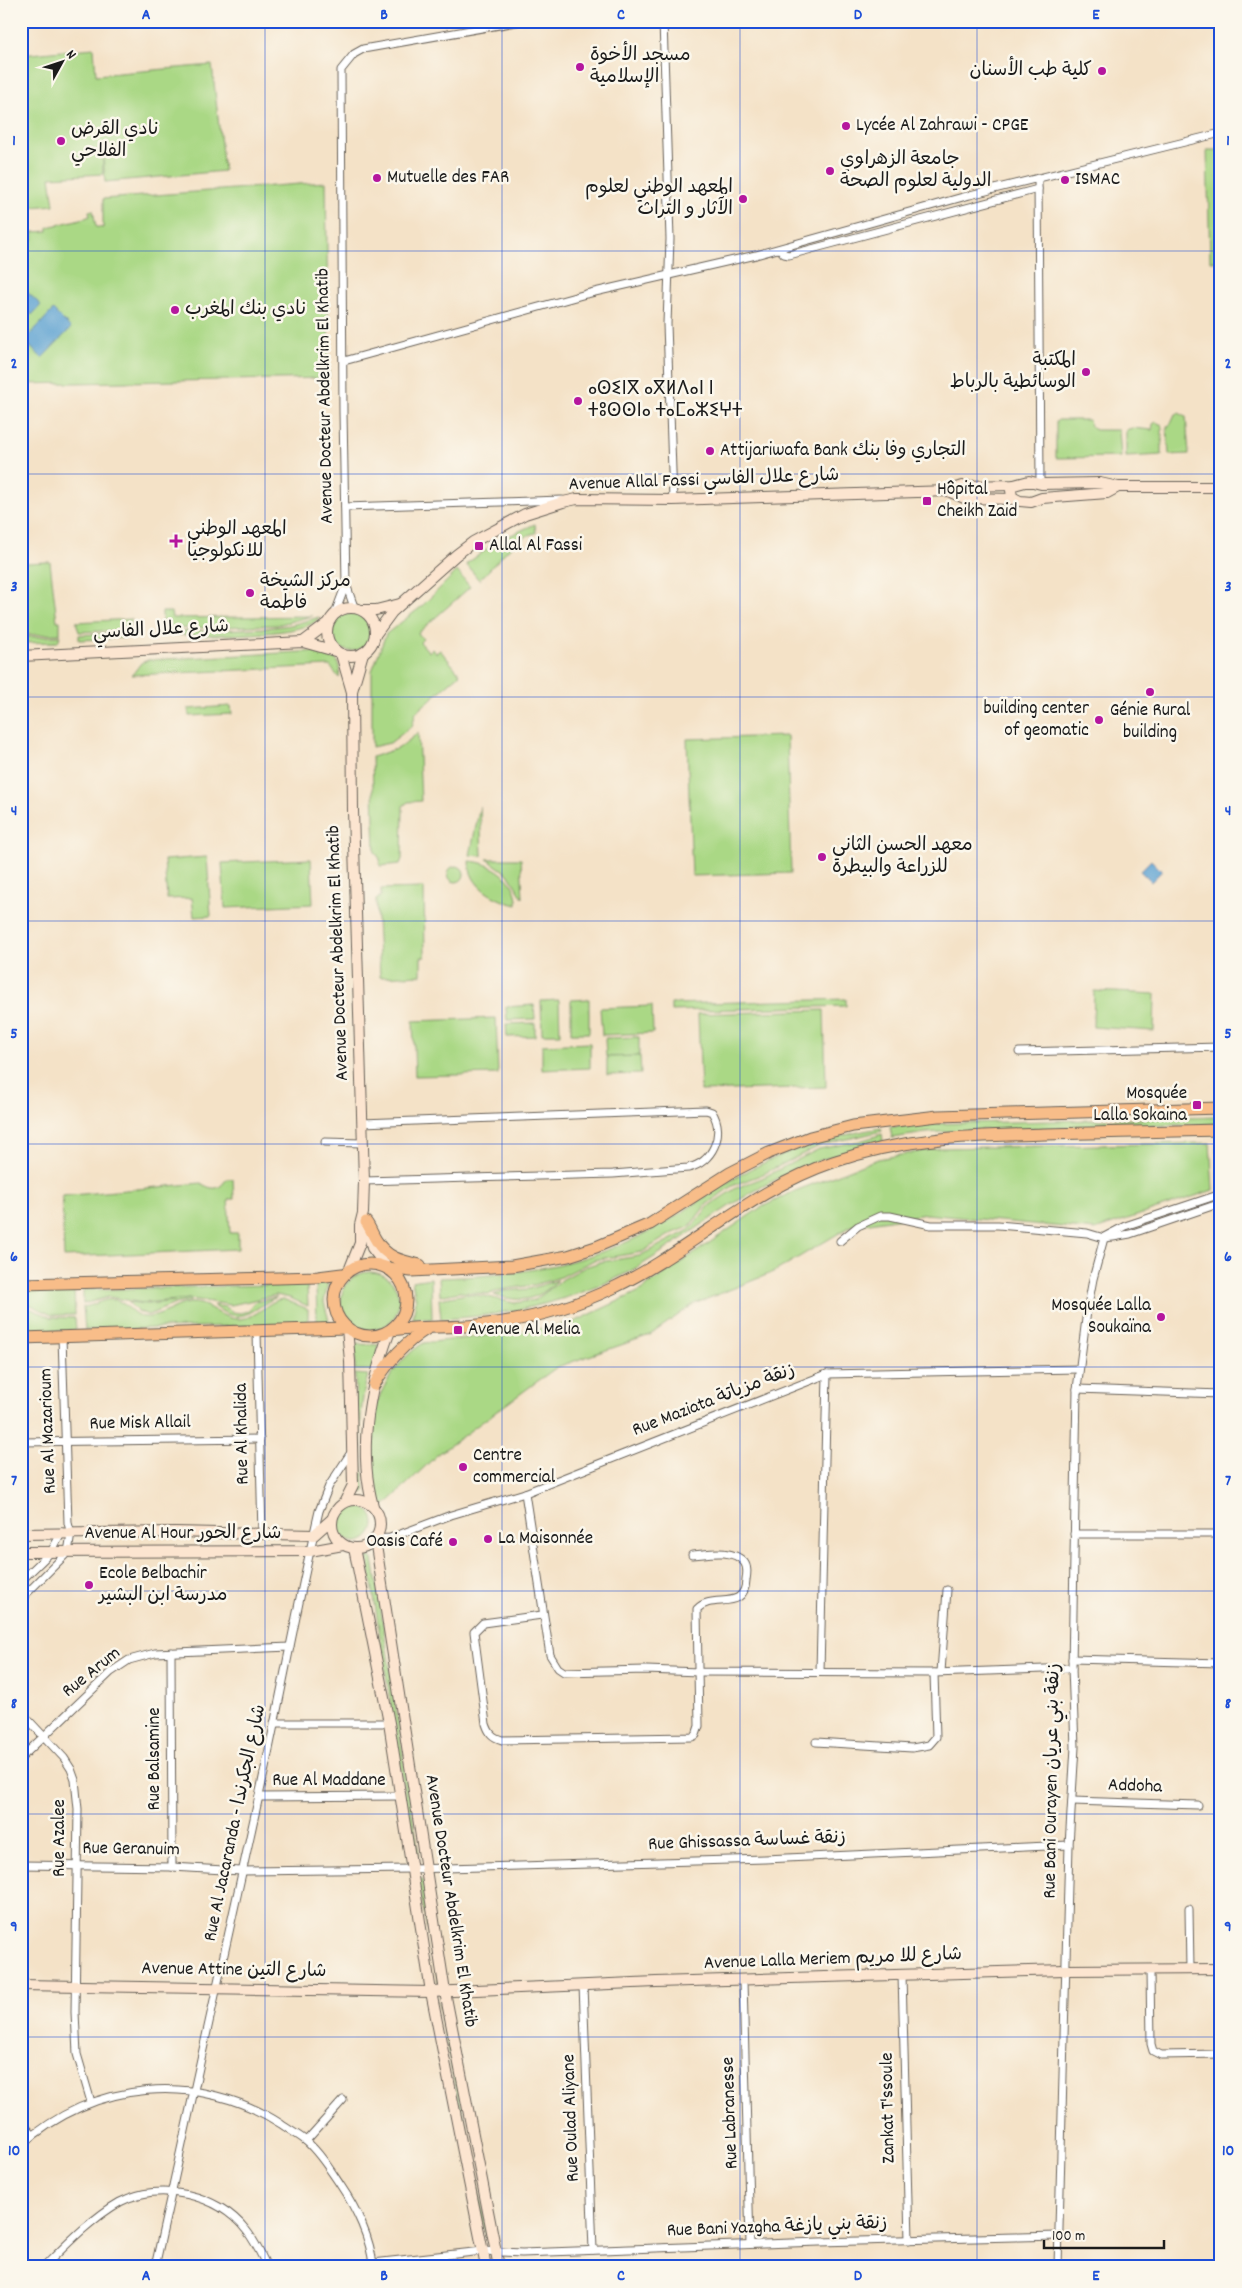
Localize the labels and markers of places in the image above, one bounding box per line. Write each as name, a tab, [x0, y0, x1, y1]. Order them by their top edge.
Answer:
place label: مسجد الأخوة الإسلامية	[590, 41, 690, 92]
place label: كلية طب الأسنان	[969, 56, 1092, 85]
marker: مسجد الأخوة الإسلامية	[574, 61, 586, 73]
marker: كلية طب الأسنان	[1096, 65, 1108, 77]
place label: Lycée Al Zahrawi - CPGE	[856, 113, 1029, 140]
place label: نادي القرض الفلاحي	[71, 117, 158, 166]
marker: Lycée Al Zahrawi - CPGE	[840, 120, 852, 132]
marker: نادي القرض الفلاحي	[55, 135, 67, 147]
place label: جامعة الزهراوي الدولية لعلوم الصحة	[840, 147, 992, 196]
place label: Mutuelle des FAR	[387, 165, 509, 192]
marker: جامعة الزهراوي الدولية لعلوم الصحة	[824, 165, 836, 177]
place label: ISMAC	[1075, 167, 1120, 194]
marker: Mutuelle des FAR	[371, 172, 383, 184]
marker: ISMAC	[1059, 174, 1071, 186]
place label: المعهد الوطني لعلوم الآثار و التراث	[585, 175, 733, 224]
marker: المعهد الوطني لعلوم الآثار و التراث	[737, 193, 749, 205]
place label: نادي بنك المغرب	[185, 297, 306, 324]
marker: نادي بنك المغرب	[169, 304, 181, 316]
place label: المكتبة الوسائطية بالرباط	[950, 348, 1076, 397]
marker: المكتبة الوسائطية بالرباط	[1080, 366, 1092, 378]
place label: ⴰⵙⵉⵏⴳ ⴰⴳⵍⴷⴰⵏ ⵏ ⵜⵓⵙⵙⵏⴰ ⵜⴰⵎⴰⵣⵉⵖⵜ	[588, 377, 742, 426]
marker: ⴰⵙⵉⵏⴳ ⴰⴳⵍⴷⴰⵏ ⵏ ⵜⵓⵙⵙⵏⴰ ⵜⴰⵎⴰⵣⵉⵖⵜ	[572, 395, 584, 407]
place label: Attijariwafa Bank التجاري وفا بنك	[720, 438, 966, 465]
marker: Attijariwafa Bank التجاري وفا بنك	[704, 445, 716, 457]
place label: Hôpital Cheikh Zaid	[937, 477, 1017, 526]
marker: Hôpital Cheikh Zaid	[921, 495, 933, 507]
place label: المعهد الوطني للانكولوجيا	[187, 517, 287, 566]
place label: Allal Al Fassi	[489, 533, 583, 560]
marker: المعهد الوطني للانكولوجيا	[169, 534, 183, 548]
marker: Allal Al Fassi	[473, 540, 485, 552]
place label: مركز الشيخة فاطمة	[260, 569, 351, 618]
marker: مركز الشيخة فاطمة	[244, 587, 256, 599]
marker: Génie Rural building	[1144, 686, 1156, 698]
place label: building center of geomatic	[984, 696, 1089, 745]
place label: Génie Rural building	[1110, 698, 1191, 747]
marker: building center of geomatic	[1093, 714, 1105, 726]
place label: معهد الحسن الثاني للزراعة والبيطرة	[832, 833, 973, 882]
marker: معهد الحسن الثاني للزراعة والبيطرة	[816, 851, 828, 863]
place label: Mosquée Lalla Sokaina	[1093, 1081, 1188, 1130]
marker: Mosquée Lalla Sokaina	[1191, 1099, 1203, 1111]
place label: Mosquée Lalla Soukaïna	[1051, 1293, 1152, 1342]
marker: Mosquée Lalla Soukaïna	[1155, 1311, 1167, 1323]
place label: Avenue Al Melia	[468, 1317, 581, 1344]
marker: Avenue Al Melia	[452, 1324, 464, 1336]
place label: Centre commercial	[473, 1443, 556, 1492]
marker: Centre commercial	[457, 1461, 469, 1473]
place label: La Maisonnée	[498, 1526, 593, 1553]
place label: Oasis Café	[366, 1529, 443, 1556]
marker: La Maisonnée	[482, 1533, 494, 1545]
marker: Oasis Café	[447, 1536, 459, 1548]
place label: Ecole Belbachir مدرسة ابن البشير	[97, 1561, 227, 1610]
marker: Ecole Belbachir مدرسة ابن البشير	[83, 1579, 95, 1591]

